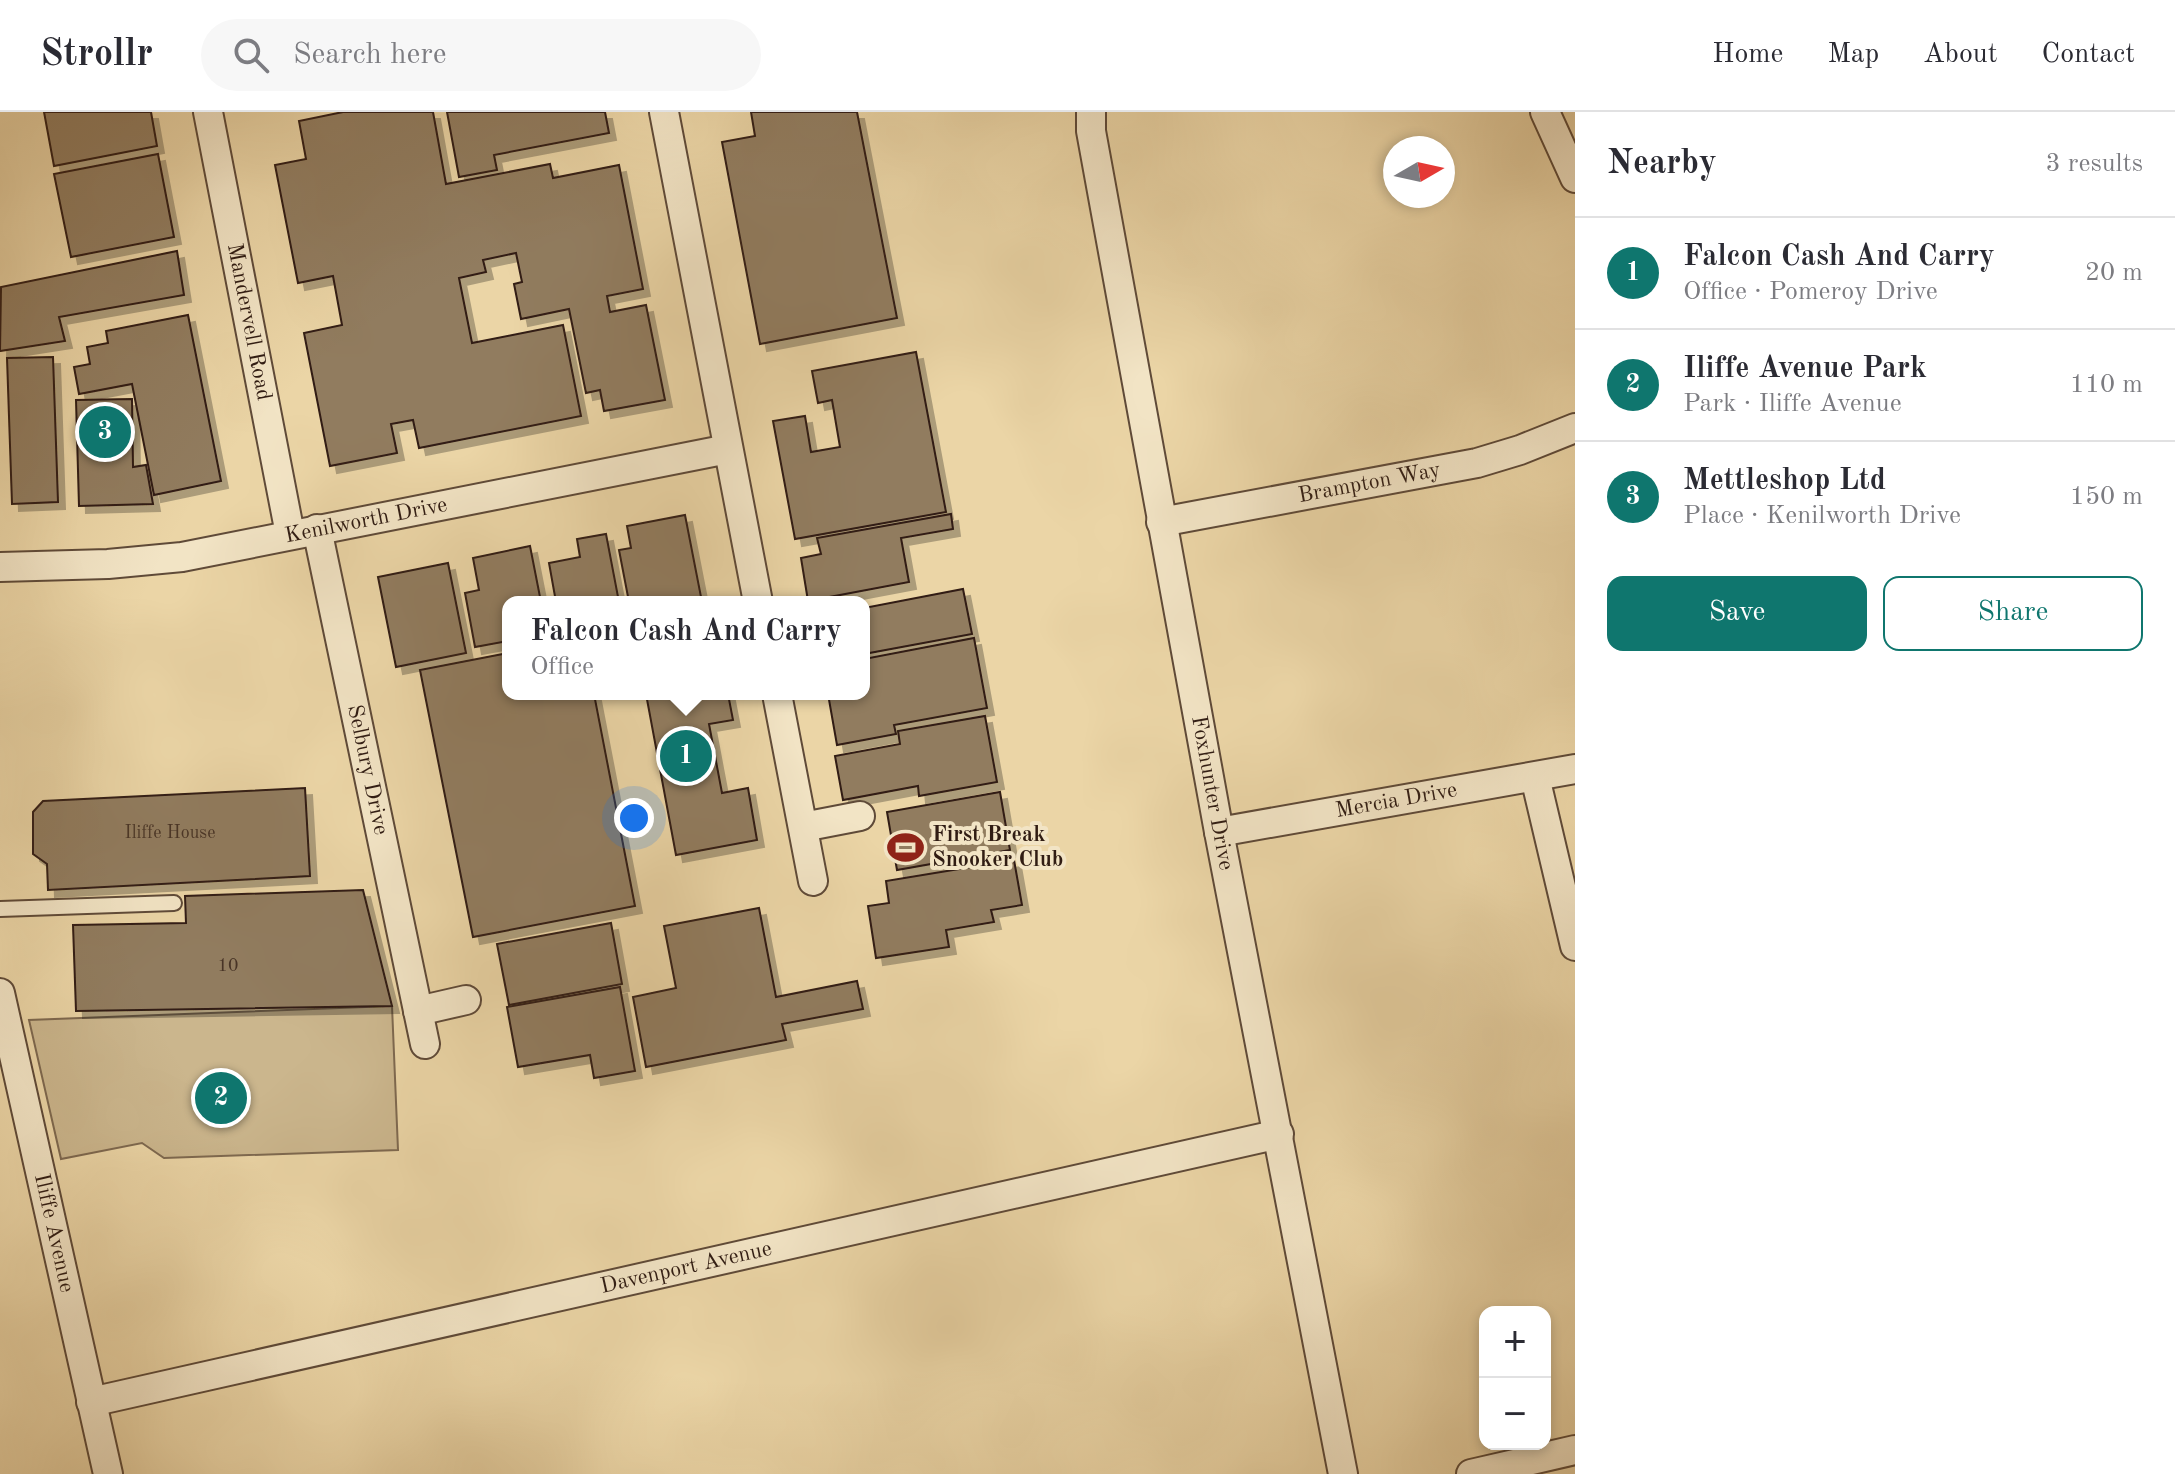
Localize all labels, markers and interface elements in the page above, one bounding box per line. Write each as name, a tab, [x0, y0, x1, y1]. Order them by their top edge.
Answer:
search box	[201, 19, 761, 91]
icon: search	[229, 33, 273, 77]
text: Strollr	[40, 36, 153, 74]
text: Search here	[293, 40, 446, 70]
text: Home	[1712, 41, 1783, 69]
text: Map	[1827, 41, 1879, 69]
text: About	[1923, 41, 1998, 69]
text: Contact	[2042, 41, 2135, 69]
north arrow	[1383, 136, 1455, 208]
text: Nearby	[1607, 147, 1717, 181]
text: 3 results	[2045, 151, 2143, 177]
street label: Mandervell Road	[223, 242, 275, 403]
text: Falcon Cash And Carry	[1683, 242, 1995, 272]
text: 1	[1625, 260, 1641, 286]
text: 20 m	[2085, 260, 2143, 286]
text: Office · Pomeroy Drive	[1683, 279, 1938, 305]
text: Iliffe Avenue Park	[1683, 354, 1927, 384]
text: 2	[1625, 372, 1641, 398]
text: 110 m	[2070, 372, 2143, 398]
text: Park · Iliffe Avenue	[1683, 391, 1902, 417]
pin: 3	[79, 402, 131, 462]
street label: Brampton Way	[1296, 459, 1443, 507]
text: Mettleshop Ltd	[1683, 466, 1886, 496]
text: 3	[1625, 484, 1641, 510]
text: 150 m	[2070, 484, 2143, 510]
street label: Kenilworth Drive	[283, 494, 449, 547]
text: Place · Kenilworth Drive	[1683, 503, 1961, 529]
button: Save	[1607, 576, 1867, 651]
button: Share	[1883, 576, 2143, 651]
popup	[502, 596, 870, 700]
text: Falcon Cash And Carry	[530, 617, 842, 647]
text: Office	[530, 654, 594, 680]
street label: Selbury Drive	[343, 703, 392, 837]
street label: Foxhunter Drive	[1187, 714, 1237, 872]
pin: 1	[660, 726, 712, 786]
street label: Mercia Drive	[1334, 779, 1459, 822]
your location	[614, 798, 654, 838]
house number: Iliffe House	[125, 824, 215, 842]
place label: First Break Snooker Club	[932, 824, 1063, 871]
sports icon: First Break Snooker Club	[887, 829, 925, 867]
house number: 10	[218, 957, 238, 975]
pin: 2	[195, 1068, 247, 1128]
street label: Iliffe Avenue	[30, 1171, 78, 1295]
street label: Davenport Avenue	[598, 1238, 774, 1298]
map controls	[1479, 1306, 1551, 1450]
button: +	[1479, 1306, 1551, 1378]
button: −	[1479, 1378, 1551, 1450]

